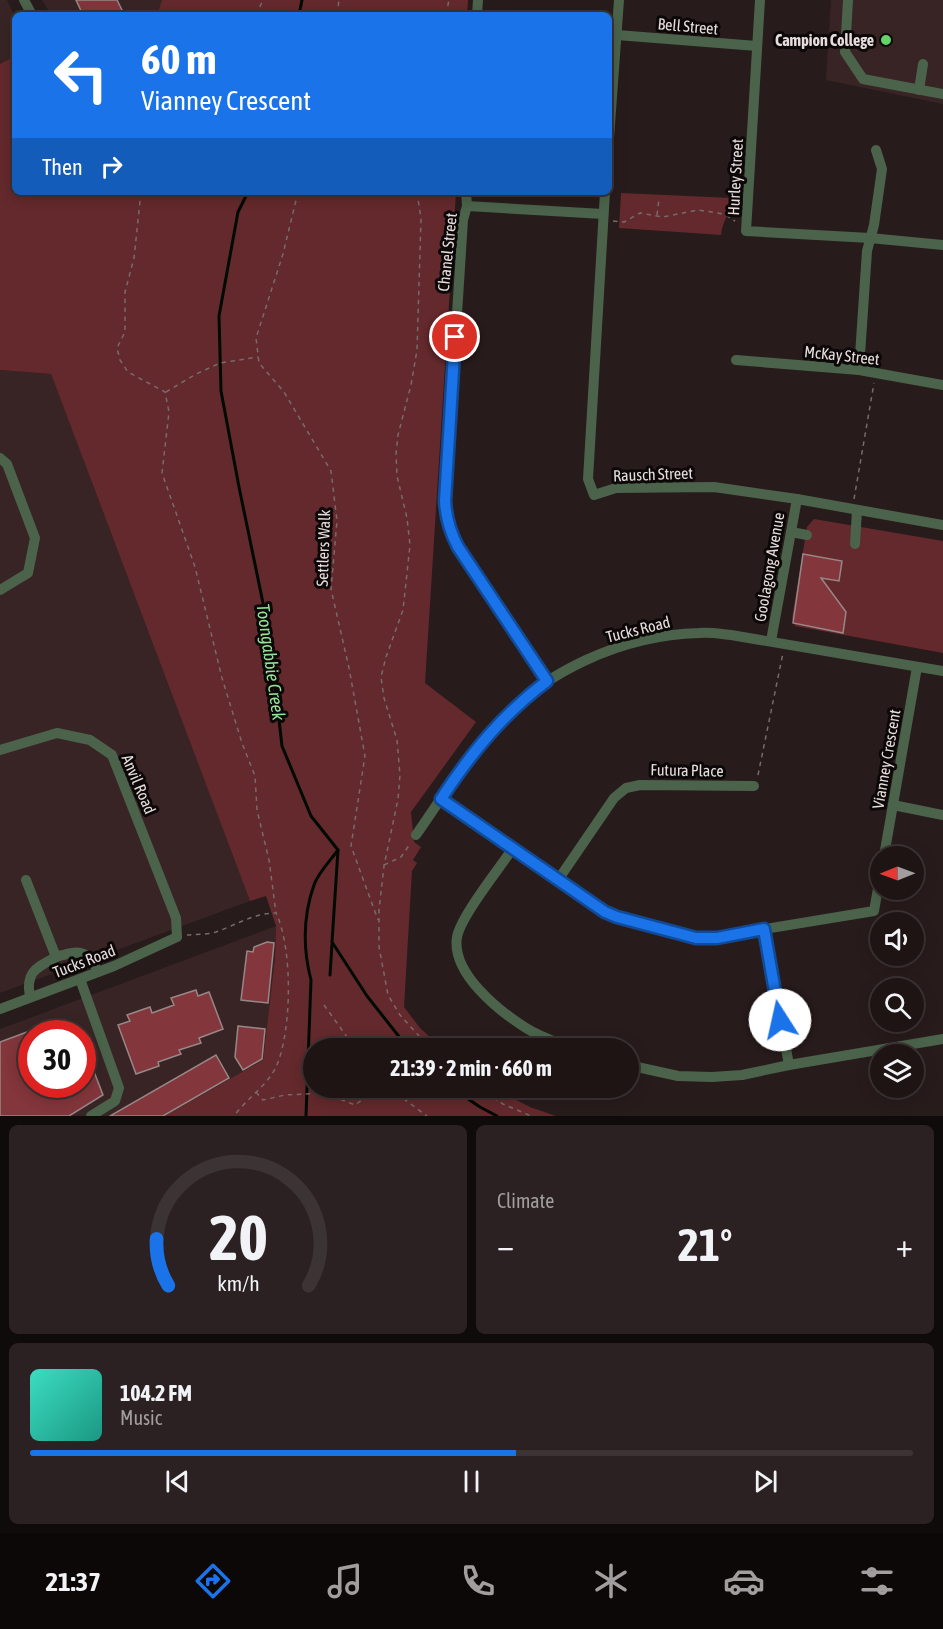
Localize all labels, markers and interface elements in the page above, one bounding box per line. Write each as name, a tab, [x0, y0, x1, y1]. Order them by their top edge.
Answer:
street label: Bell Street	[657, 14, 719, 38]
place label: Campion College	[775, 31, 874, 49]
marker: Campion College	[879, 33, 893, 47]
text: 60 m	[141, 35, 216, 83]
icon: left	[42, 36, 120, 114]
text: Vianney Crescent	[141, 85, 311, 116]
street label: Hurley Street	[724, 138, 747, 216]
icon: right	[95, 150, 128, 183]
text: Then	[42, 154, 83, 180]
street label: Chanel Street	[434, 211, 460, 292]
pin	[429, 311, 480, 362]
icon: arrive	[438, 320, 471, 353]
street label: McKay Street	[803, 342, 881, 369]
street label: Rausch Street	[613, 464, 694, 484]
street label: Settlers Walk	[313, 509, 333, 587]
street label: Goolagong Avenue	[751, 511, 788, 623]
water label: Toongabbie Creek	[252, 602, 290, 723]
street label: Tucks Road	[604, 612, 672, 646]
street label: Vianney Crescent	[868, 707, 905, 810]
street label: Anvil Road	[118, 752, 160, 816]
street label: Futura Place	[650, 760, 724, 780]
north arrow	[870, 846, 924, 900]
map controls	[870, 846, 924, 1098]
button: sound	[870, 912, 924, 966]
street label: Tucks Road	[50, 941, 118, 981]
button: search	[870, 978, 924, 1032]
position arrow	[748, 988, 812, 1052]
speed limit sign: 30	[18, 1020, 96, 1098]
button: layers	[870, 1044, 924, 1098]
text: 21:39 · 2 min · 660 m	[390, 1055, 552, 1081]
text: Climate	[497, 1189, 554, 1212]
text: 20	[209, 1202, 267, 1273]
text: 21°	[678, 1219, 732, 1271]
text: −	[497, 1226, 514, 1264]
text: +	[896, 1226, 913, 1264]
text: km/h	[217, 1272, 259, 1297]
text: 104.2 FM	[120, 1380, 192, 1406]
text: Music	[120, 1406, 162, 1429]
icon: previous	[161, 1465, 194, 1498]
icon: pause	[455, 1465, 488, 1498]
icon: next	[749, 1465, 782, 1498]
icon: directions	[192, 1560, 234, 1602]
icon: music	[324, 1560, 366, 1602]
icon: phone	[457, 1560, 499, 1602]
icon: climate	[590, 1560, 632, 1602]
icon: car	[723, 1560, 765, 1602]
icon: filters	[856, 1560, 898, 1602]
text: 21:37	[45, 1566, 101, 1597]

